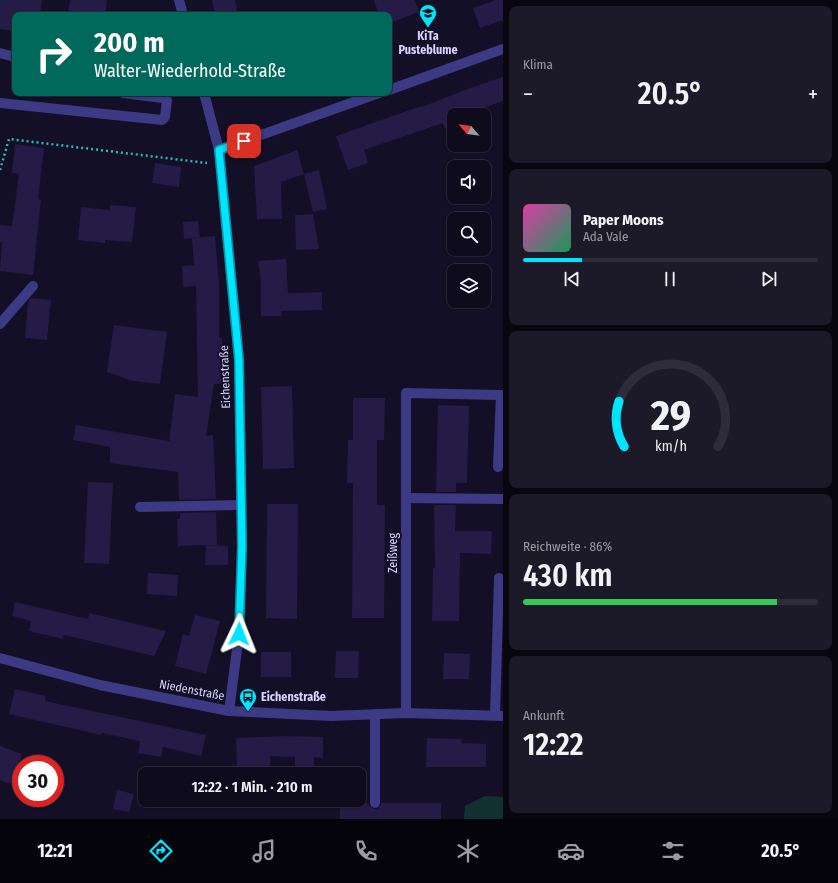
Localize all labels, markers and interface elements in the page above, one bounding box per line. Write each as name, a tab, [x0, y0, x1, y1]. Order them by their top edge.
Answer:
school or university icon: KiTa Pusteblume	[418, 3, 438, 28]
text: 200 m	[94, 26, 165, 59]
icon: right	[28, 28, 80, 80]
place label: KiTa Pusteblume	[398, 29, 458, 57]
text: Klima	[523, 57, 553, 72]
text: Walter-Wiederhold-Straße	[94, 60, 286, 82]
text: 20.5°	[638, 76, 703, 112]
text: −	[523, 81, 533, 108]
text: +	[808, 81, 818, 108]
north arrow	[447, 108, 491, 152]
map controls	[447, 108, 491, 308]
pin	[227, 124, 261, 158]
icon: arrive	[233, 130, 255, 152]
button: sound	[447, 160, 491, 204]
text: Paper Moons	[583, 211, 664, 229]
button: search	[447, 212, 491, 256]
text: Ada Vale	[583, 229, 628, 244]
button: layers	[447, 264, 491, 308]
icon: previous	[561, 268, 583, 290]
icon: pause	[659, 268, 681, 290]
icon: next	[758, 268, 780, 290]
street label: Eichenstraße	[217, 345, 233, 409]
text: 29	[649, 391, 691, 441]
text: km/h	[655, 438, 686, 455]
street label: Zeißweg	[386, 533, 400, 573]
text: Reichweite · 86%	[523, 539, 612, 554]
text: 430 km	[523, 558, 612, 594]
position arrow	[218, 613, 260, 655]
street label: Niedenstraße	[158, 677, 226, 703]
bus stop icon: Eichenstraße	[238, 687, 258, 712]
place label: Eichenstraße	[261, 690, 326, 704]
text: Ankunft	[523, 708, 565, 723]
text: 12:22	[523, 727, 584, 763]
speed limit sign: 30	[12, 755, 64, 807]
text: 12:22 · 1 Min. · 210 m	[191, 778, 313, 796]
icon: directions	[147, 837, 175, 865]
icon: music	[250, 837, 278, 865]
icon: phone	[352, 837, 380, 865]
icon: climate	[454, 837, 482, 865]
icon: car	[557, 837, 585, 865]
icon: filters	[659, 837, 687, 865]
text: 12:21	[37, 840, 73, 862]
text: 20.5°	[761, 840, 801, 862]

